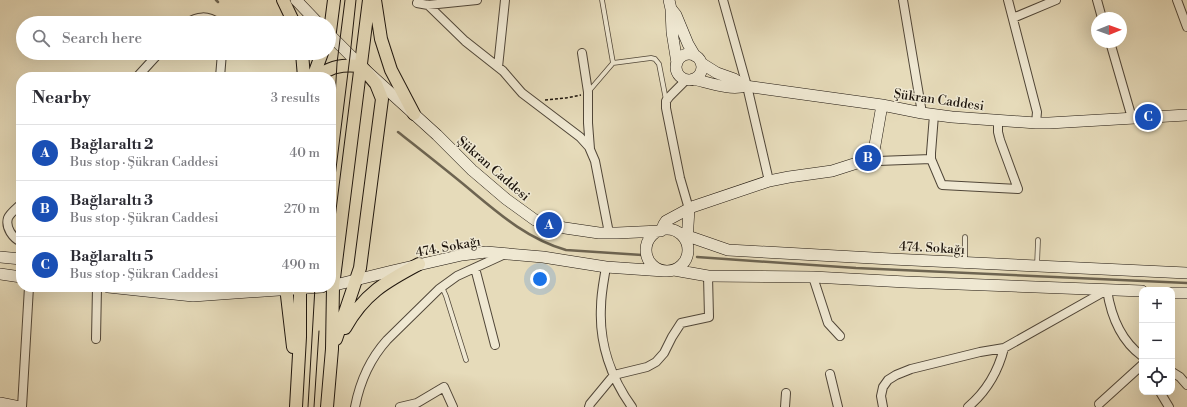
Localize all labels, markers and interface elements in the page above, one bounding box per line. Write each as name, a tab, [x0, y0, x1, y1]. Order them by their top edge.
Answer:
north arrow	[1091, 12, 1127, 48]
search box	[16, 16, 336, 60]
icon: search	[30, 27, 52, 49]
text: Search here	[62, 29, 142, 48]
street label: Şükran Caddesi	[893, 86, 985, 114]
text: Nearby	[32, 87, 91, 109]
text: 3 results	[271, 90, 320, 106]
pin: C	[1135, 102, 1161, 132]
street label: Şükran Caddesi	[454, 133, 533, 205]
text: Bağlaraltı 2	[70, 135, 153, 154]
pin: B	[855, 143, 881, 173]
text: A	[40, 145, 50, 161]
text: 40 m	[290, 145, 320, 161]
text: Bus stop · Şükran Caddesi	[70, 154, 219, 170]
text: Bağlaraltı 3	[70, 191, 153, 210]
text: B	[40, 201, 50, 217]
text: 270 m	[284, 201, 320, 217]
text: Bus stop · Şükran Caddesi	[70, 210, 219, 226]
pin: A	[536, 210, 562, 240]
street label: 474. Sokağı	[414, 233, 482, 261]
street label: 474. Sokağı	[899, 238, 965, 258]
text: Bağlaraltı 5	[70, 247, 153, 266]
text: C	[40, 257, 50, 273]
text: 490 m	[282, 257, 320, 273]
text: Bus stop · Şükran Caddesi	[70, 266, 219, 282]
your location	[530, 269, 550, 289]
map controls	[1139, 287, 1175, 395]
button: +	[1139, 287, 1175, 323]
button: −	[1139, 323, 1175, 359]
button: locate	[1139, 359, 1175, 395]

